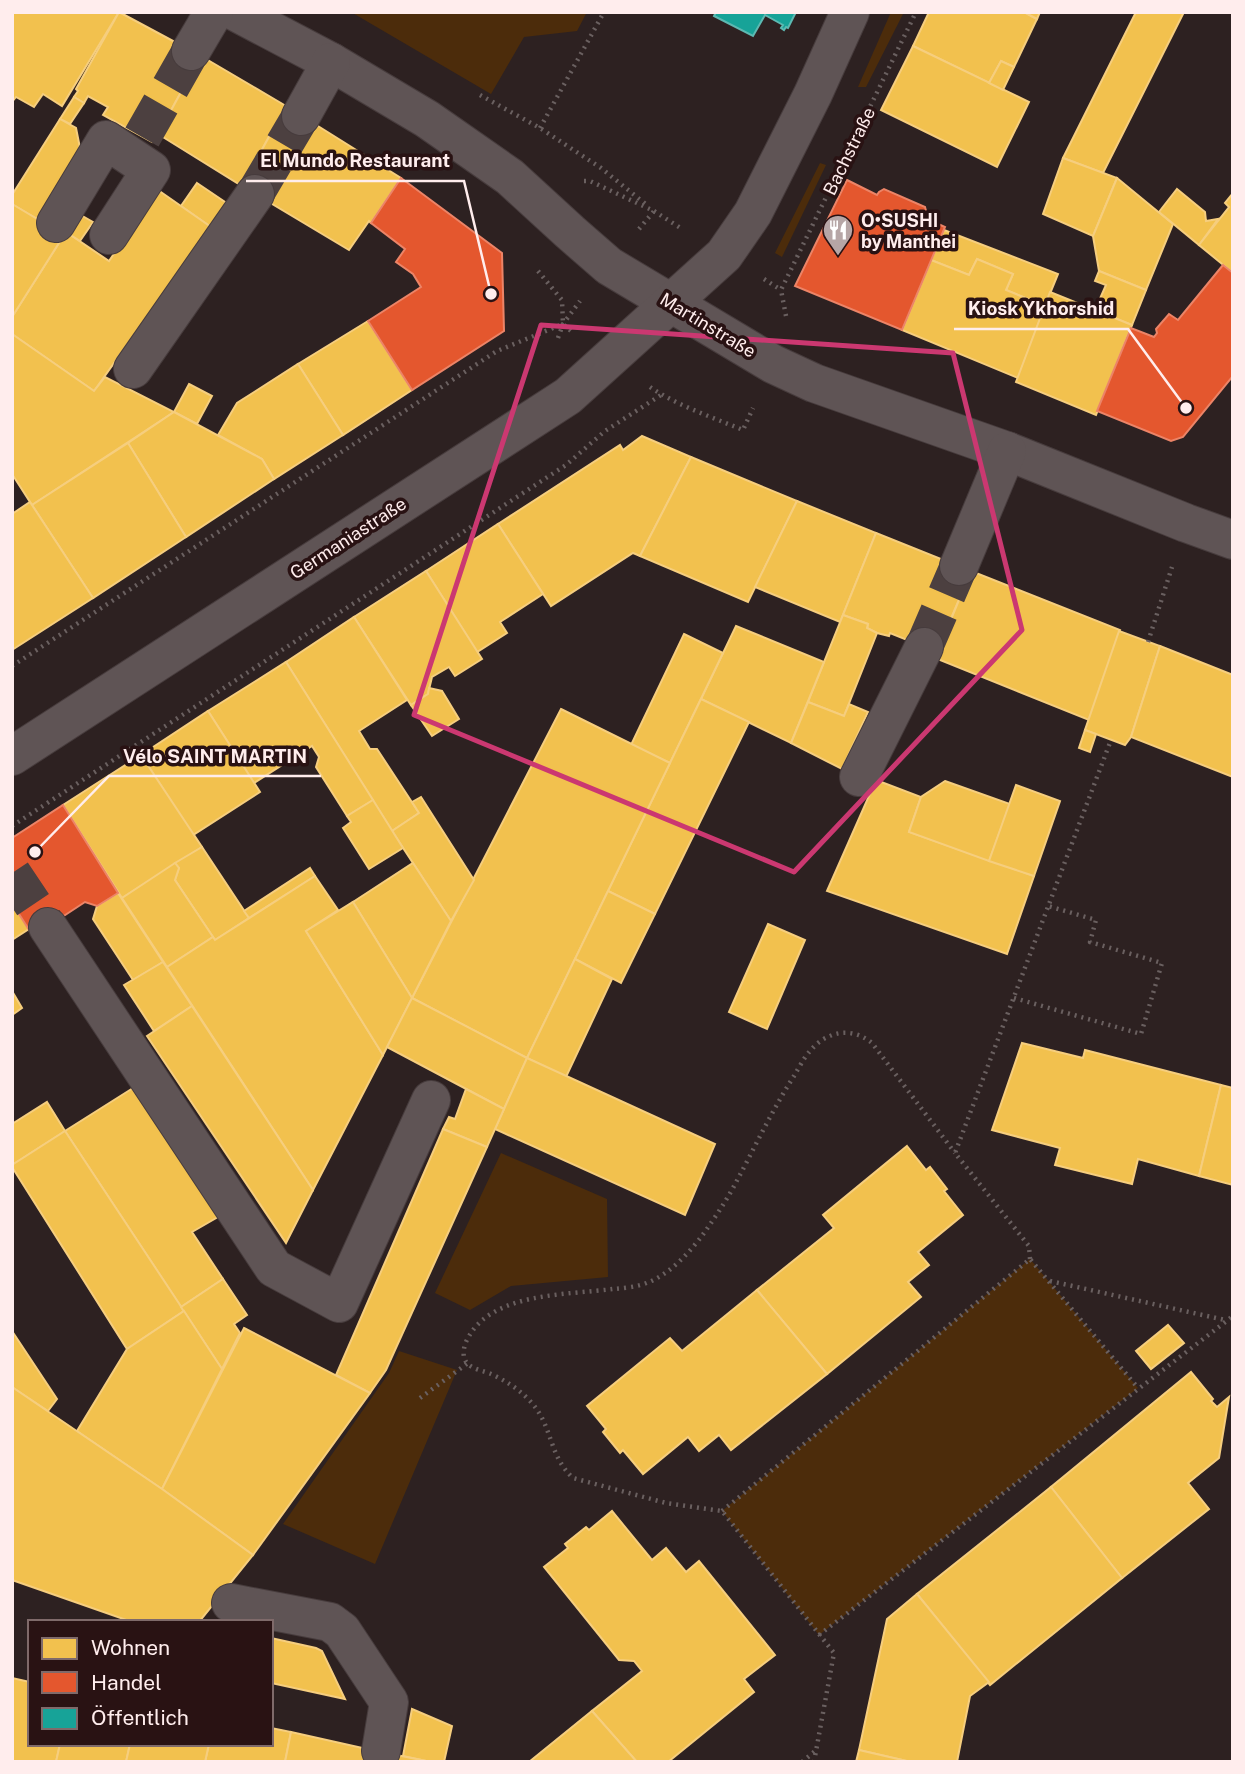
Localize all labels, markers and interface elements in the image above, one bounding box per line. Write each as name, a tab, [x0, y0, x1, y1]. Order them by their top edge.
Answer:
street label: Bachstraße	[819, 104, 879, 198]
callout: El Mundo Restaurant	[246, 141, 464, 181]
text: El Mundo Restaurant	[260, 149, 450, 171]
place label: O•SUSHI by Manthei	[861, 210, 956, 252]
restaurant icon: O•SUSHI by Manthei	[821, 213, 855, 257]
street label: Martinstraße	[656, 288, 760, 362]
callout: Kiosk Ykhorshid	[954, 289, 1128, 329]
text: Kiosk Ykhorshid	[968, 297, 1114, 319]
street label: Germaniastraße	[286, 493, 410, 583]
callout: Vélo SAINT MARTIN	[109, 736, 321, 776]
text: Vélo SAINT MARTIN	[123, 745, 307, 767]
legend	[28, 1620, 273, 1746]
text: Wohnen	[91, 1635, 170, 1660]
text: Handel	[91, 1670, 162, 1695]
text: Öffentlich	[91, 1705, 189, 1730]

